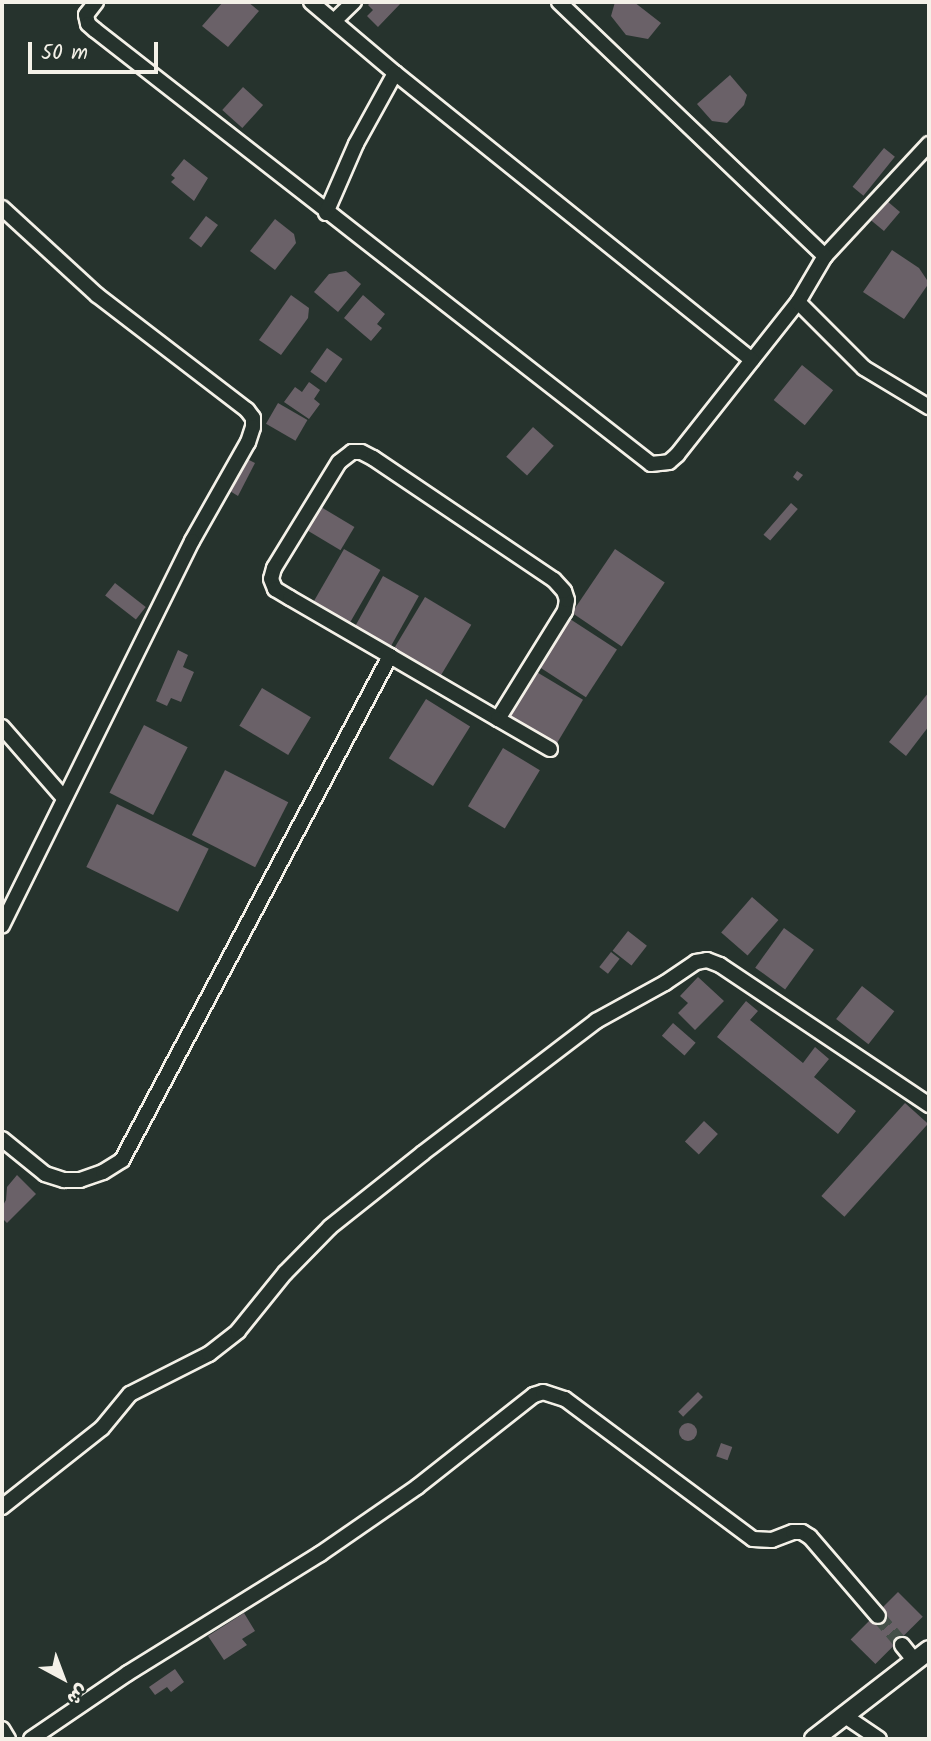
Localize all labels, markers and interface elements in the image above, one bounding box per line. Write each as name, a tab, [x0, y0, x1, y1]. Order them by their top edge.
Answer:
scale bar	[32, 28, 161, 72]
text: 50 m	[41, 37, 88, 70]
north arrow	[28, 1643, 98, 1713]
text: ش	[59, 1676, 95, 1712]

